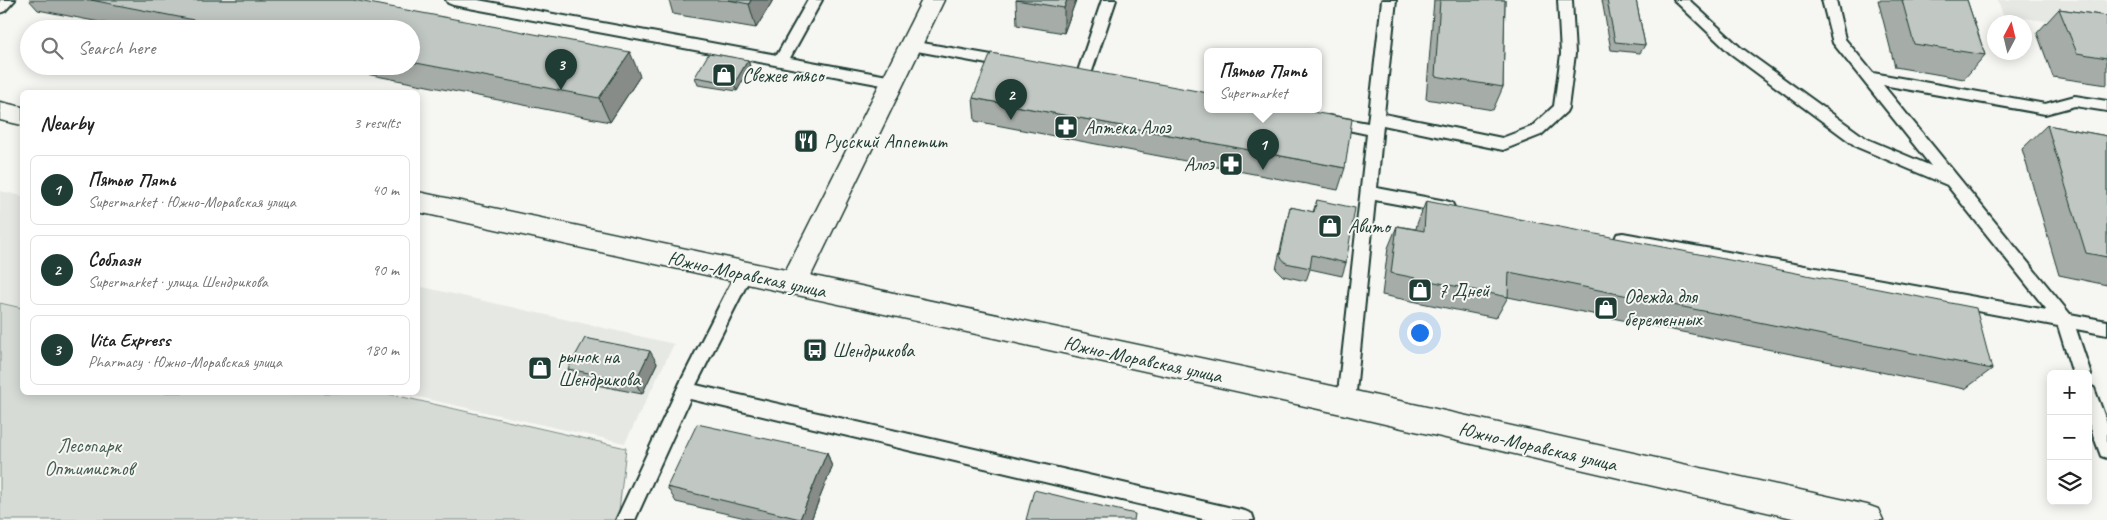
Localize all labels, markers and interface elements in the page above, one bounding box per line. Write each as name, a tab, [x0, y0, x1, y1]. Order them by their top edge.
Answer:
north arrow	[1987, 15, 2032, 60]
search box	[20, 20, 420, 75]
icon: search	[38, 34, 66, 62]
text: Search here	[78, 36, 155, 60]
popup	[1204, 48, 1322, 113]
pin: 3	[545, 49, 577, 90]
text: Пятью Пять	[1219, 59, 1307, 83]
shop icon: Свежее мясо	[711, 62, 737, 88]
place label: Свежее мясо	[742, 63, 825, 88]
pin: 2	[995, 79, 1027, 120]
text: Supermarket	[1219, 83, 1287, 103]
text: Nearby	[40, 110, 93, 136]
text: 3 results	[353, 113, 400, 133]
pharmacy icon: Аптека Алоэ	[1053, 114, 1079, 140]
place label: Аптека Алоэ	[1084, 115, 1173, 140]
restaurant icon: Русский Аппетит	[793, 128, 819, 154]
place label: Русский Аппетит	[824, 129, 948, 154]
pin: 1	[1247, 129, 1279, 170]
pharmacy icon: Алоэ	[1218, 151, 1244, 177]
place label: Алоэ	[1184, 152, 1216, 177]
text: Пятью Пять	[88, 168, 175, 192]
text: 1	[53, 180, 61, 200]
text: 40 m	[372, 180, 399, 200]
text: Supermarket · Южно-Моравская улица	[88, 192, 296, 212]
shop icon: Авито	[1317, 213, 1343, 239]
place label: Авито	[1348, 214, 1392, 239]
street label: Южно-Моравская улица	[665, 245, 830, 304]
text: Соблазн	[88, 248, 141, 272]
text: 2	[53, 260, 61, 280]
text: 90 m	[372, 260, 399, 280]
text: Supermarket · улица Шендрикова	[88, 272, 268, 292]
shop icon: 7 Дней	[1407, 277, 1433, 303]
place label: 7 Дней	[1438, 278, 1491, 303]
place label: Одежда для беременных	[1624, 284, 1703, 332]
shop icon: Одежда для беременных	[1593, 295, 1619, 321]
your location	[1407, 320, 1433, 346]
text: Vita Express	[88, 328, 170, 352]
street label: Южно-Моравская улица	[1061, 330, 1226, 389]
bus stop icon: Шендрикова	[802, 337, 828, 363]
place label: Шендрикова	[832, 338, 915, 363]
text: 3	[53, 340, 61, 360]
text: 180 m	[365, 340, 399, 360]
place label: рынок на Шендрикова	[558, 344, 641, 392]
text: Pharmacy · Южно-Моравская улица	[88, 352, 282, 372]
shop icon: рынок на Шендрикова	[527, 355, 553, 381]
map controls	[2047, 370, 2092, 505]
button: +	[2047, 370, 2092, 415]
button: −	[2047, 415, 2092, 460]
street label: Южно-Моравская улица	[1457, 416, 1620, 477]
park label: Лесопарк Оптимистов	[44, 433, 137, 481]
button: layers	[2047, 460, 2092, 505]

